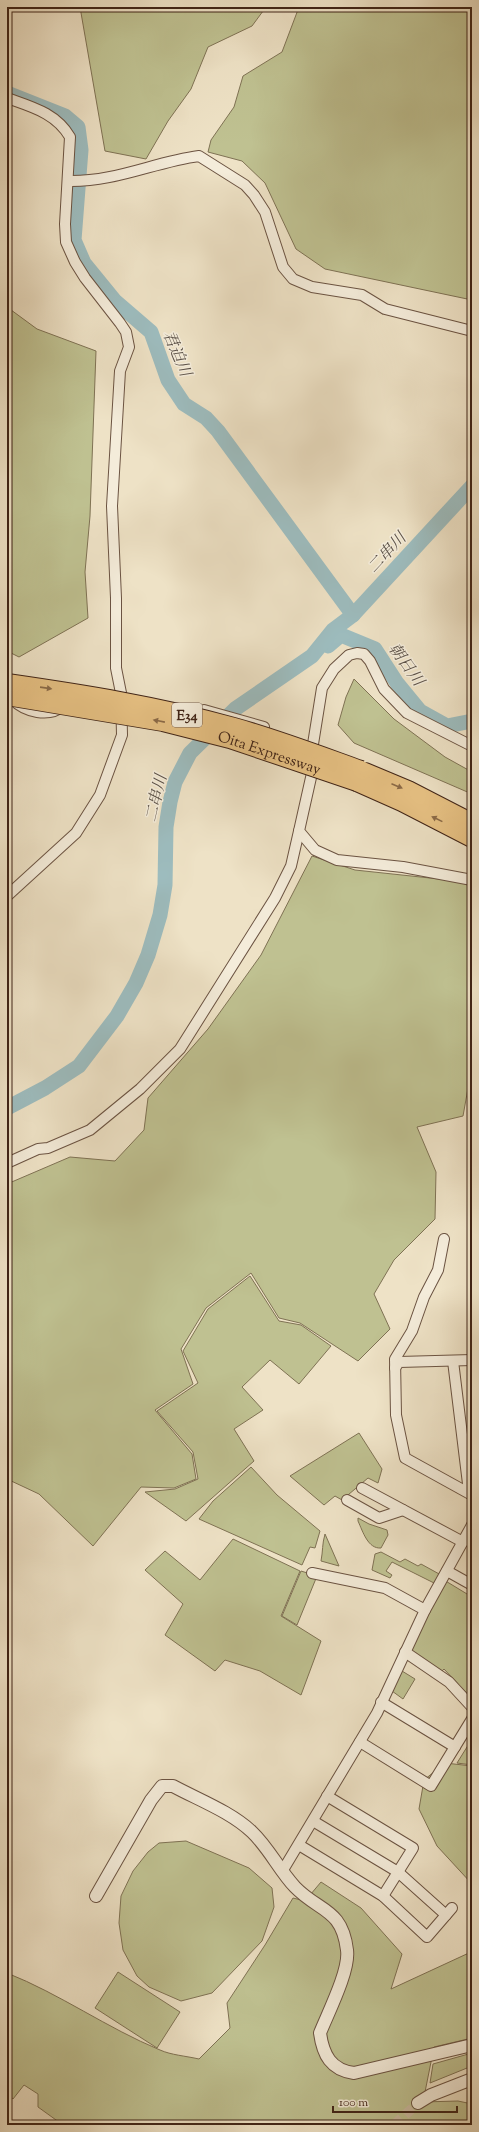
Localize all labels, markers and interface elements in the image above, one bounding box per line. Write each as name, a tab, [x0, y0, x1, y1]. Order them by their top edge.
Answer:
water label: 君迫川	[156, 327, 196, 382]
water label: 二串川	[363, 527, 414, 579]
water label: 朝日川	[382, 639, 430, 693]
one-way arrow	[40, 685, 52, 691]
road number: E34	[172, 703, 202, 727]
one-way arrow	[153, 718, 165, 724]
street label: Oita Expressway	[215, 727, 324, 781]
water label: 二串川	[141, 771, 174, 825]
one-way arrow	[391, 783, 403, 789]
one-way arrow	[432, 816, 443, 823]
scale bar	[333, 2088, 457, 2114]
text: 100 m	[339, 2094, 368, 2112]

